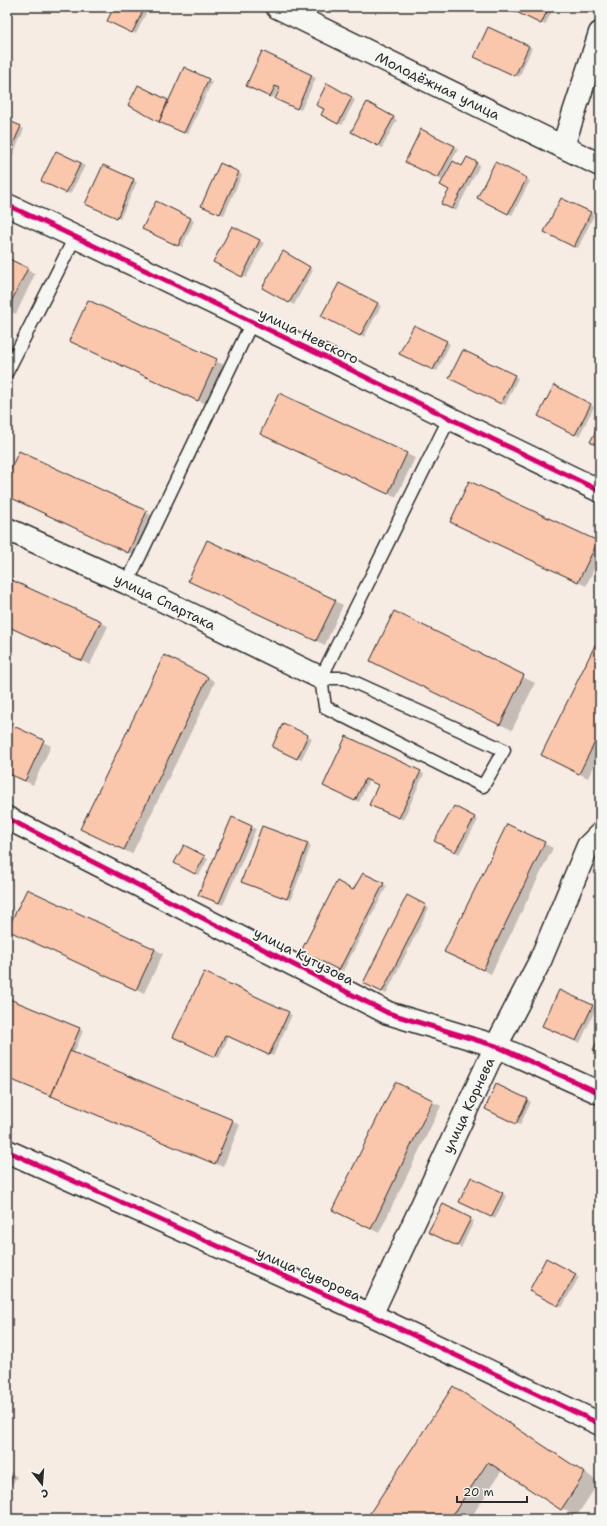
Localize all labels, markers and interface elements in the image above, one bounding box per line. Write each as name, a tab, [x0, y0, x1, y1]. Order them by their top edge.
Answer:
street label: Молодёжная улица	[373, 48, 503, 124]
street label: улица Невского	[256, 304, 362, 368]
street label: улица Спартака	[112, 569, 219, 634]
street label: улица Кутузова	[251, 923, 357, 989]
street label: улица Корнева	[438, 1054, 499, 1156]
street label: улица Суворова	[254, 1243, 364, 1305]
north arrow	[22, 1464, 62, 1504]
scale bar	[457, 1478, 527, 1504]
text: 20 m	[463, 1484, 494, 1500]
text: С	[39, 1485, 50, 1501]

